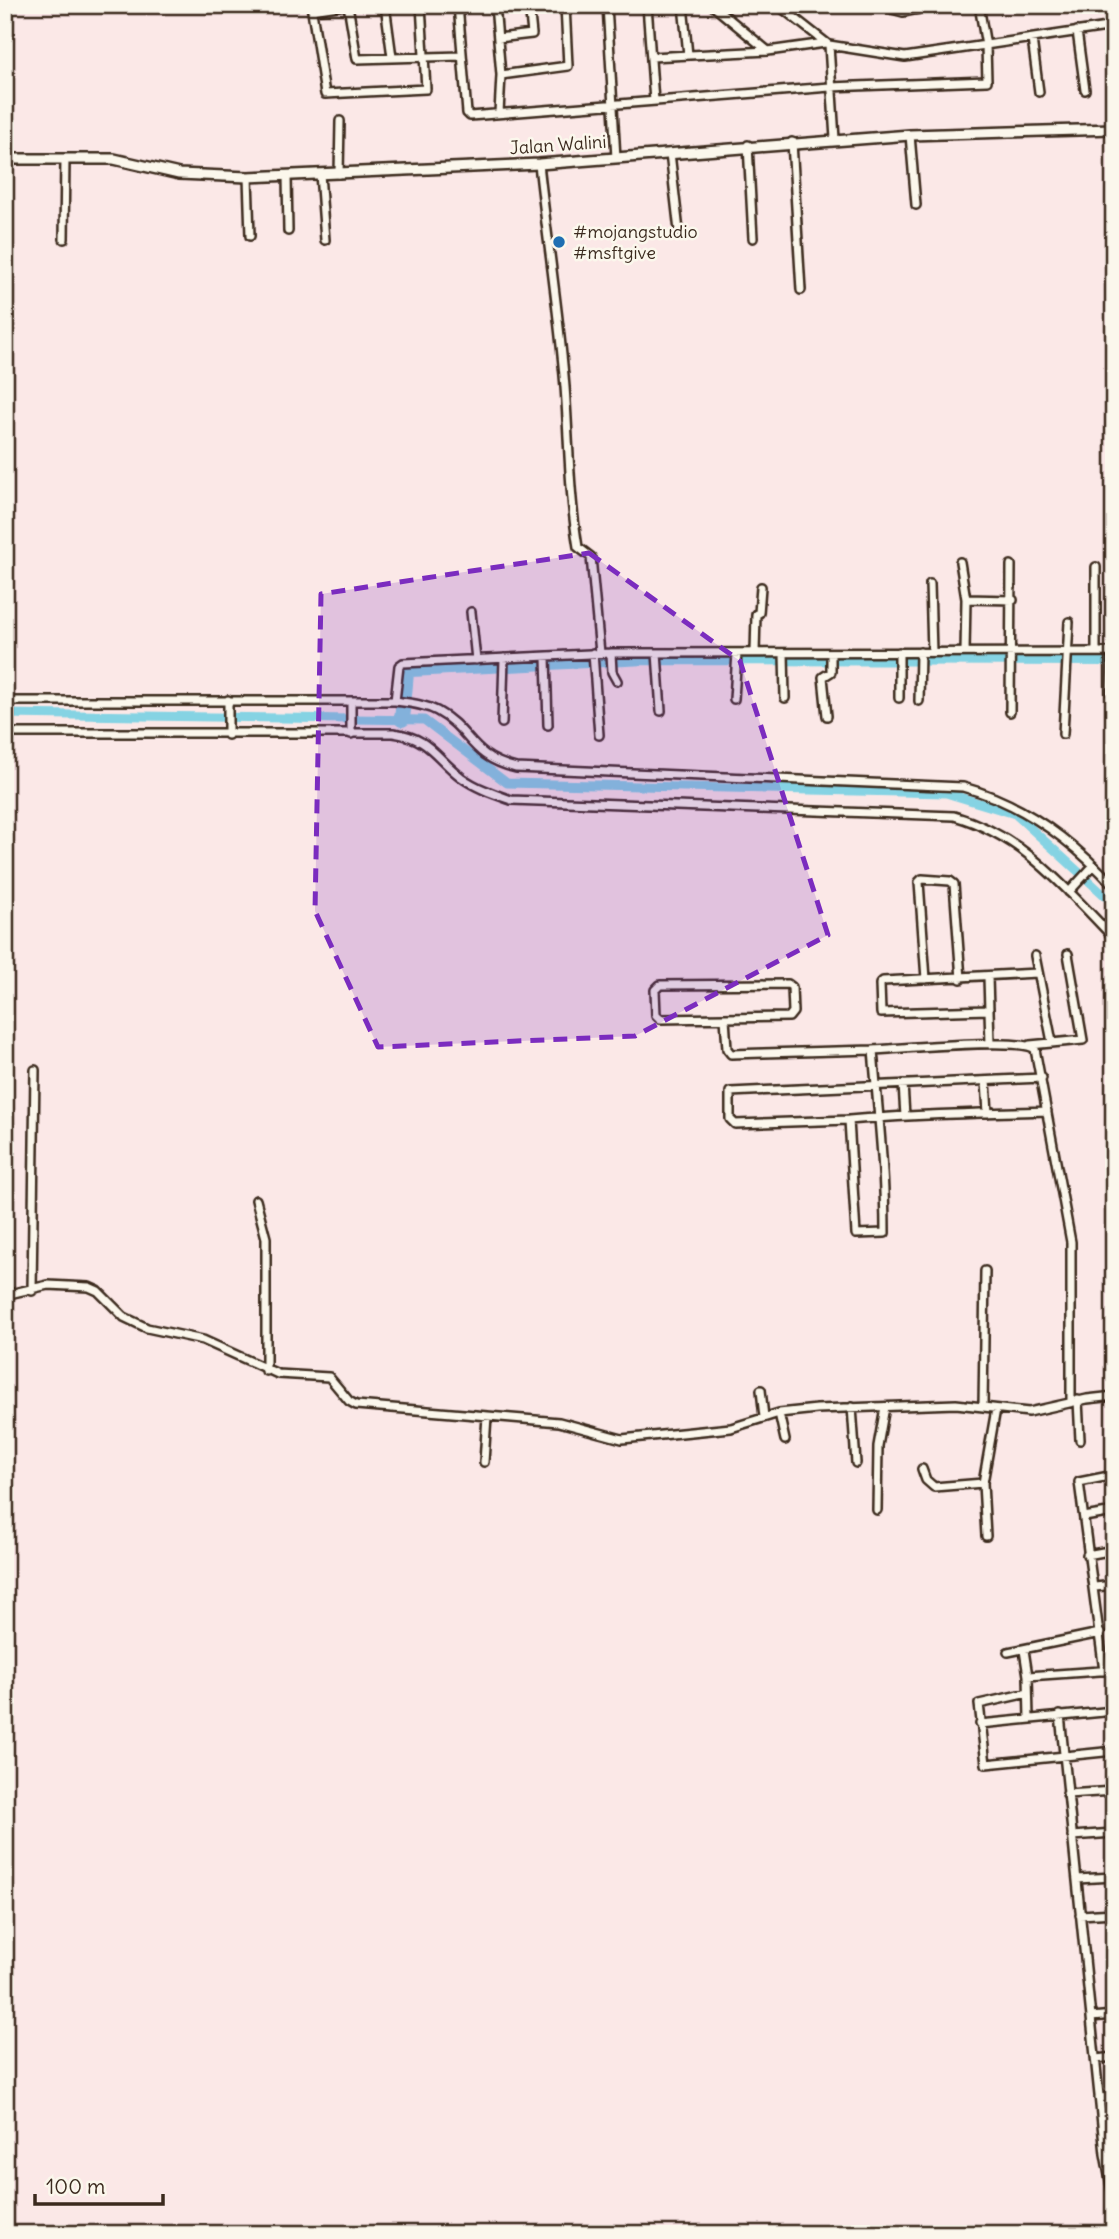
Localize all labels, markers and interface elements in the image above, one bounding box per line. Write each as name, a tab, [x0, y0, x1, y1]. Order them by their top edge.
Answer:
street label: Jalan Walini	[509, 130, 607, 159]
place label: #mojangstudio #msftgive	[573, 220, 698, 264]
marker: #mojangstudio #msftgive	[551, 234, 567, 250]
scale bar	[35, 2162, 163, 2206]
text: 100 m	[46, 2173, 105, 2200]

